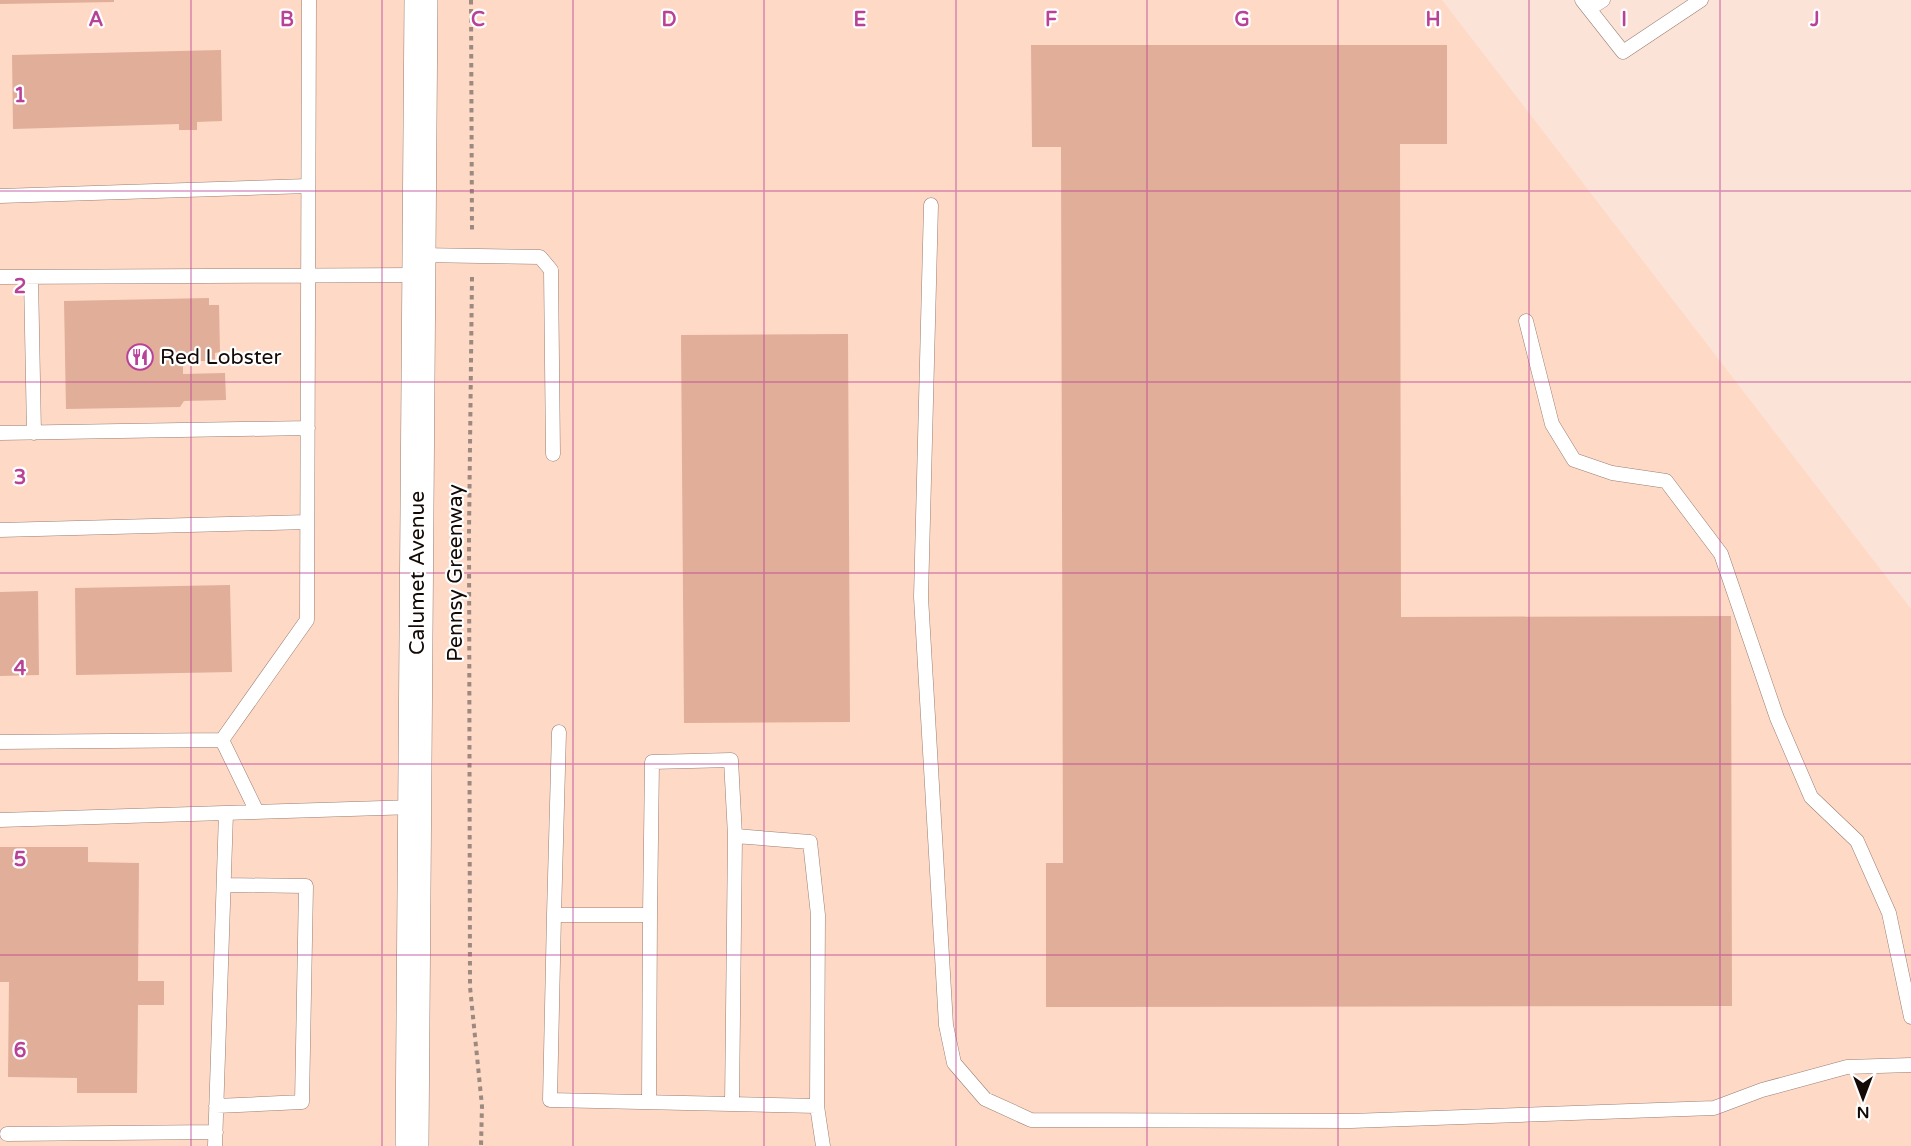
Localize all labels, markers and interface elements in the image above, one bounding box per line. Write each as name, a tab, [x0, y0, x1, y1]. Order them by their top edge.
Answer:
text: A	[89, 8, 104, 32]
text: B	[280, 8, 294, 32]
text: C	[471, 8, 485, 32]
text: D	[661, 8, 677, 32]
text: E	[854, 8, 867, 32]
text: F	[1045, 8, 1057, 32]
text: G	[1234, 8, 1250, 32]
text: H	[1425, 8, 1441, 32]
text: I	[1621, 8, 1627, 32]
text: J	[1809, 8, 1820, 32]
text: 1	[14, 84, 26, 108]
text: 2	[14, 275, 26, 299]
restaurant icon: Red Lobster	[125, 342, 155, 372]
place label: Red Lobster	[160, 345, 281, 370]
text: 3	[14, 466, 26, 490]
street label: Pennsy Greenway	[443, 484, 468, 662]
street label: Calumet Avenue	[405, 491, 430, 655]
text: 4	[14, 657, 27, 681]
text: 5	[14, 848, 26, 872]
text: 6	[14, 1039, 26, 1063]
north arrow	[1833, 1068, 1893, 1128]
text: N	[1857, 1102, 1869, 1122]

